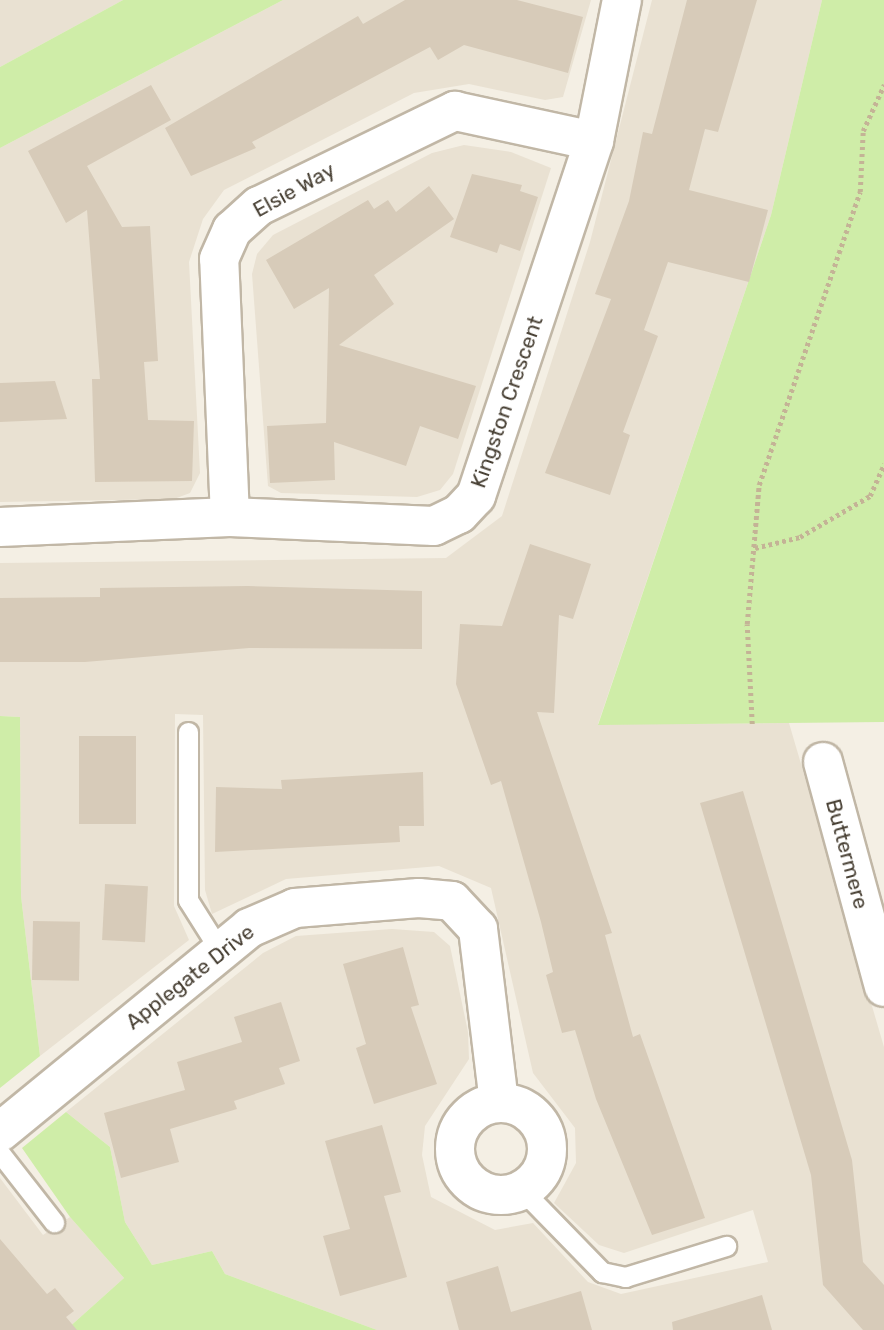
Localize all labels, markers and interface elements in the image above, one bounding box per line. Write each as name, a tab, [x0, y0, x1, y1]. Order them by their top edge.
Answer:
street label: Elsie Way	[249, 157, 339, 223]
street label: Kingston Crescent	[466, 313, 548, 491]
street label: Buttermere	[820, 796, 874, 912]
street label: Applegate Drive	[121, 919, 259, 1035]

